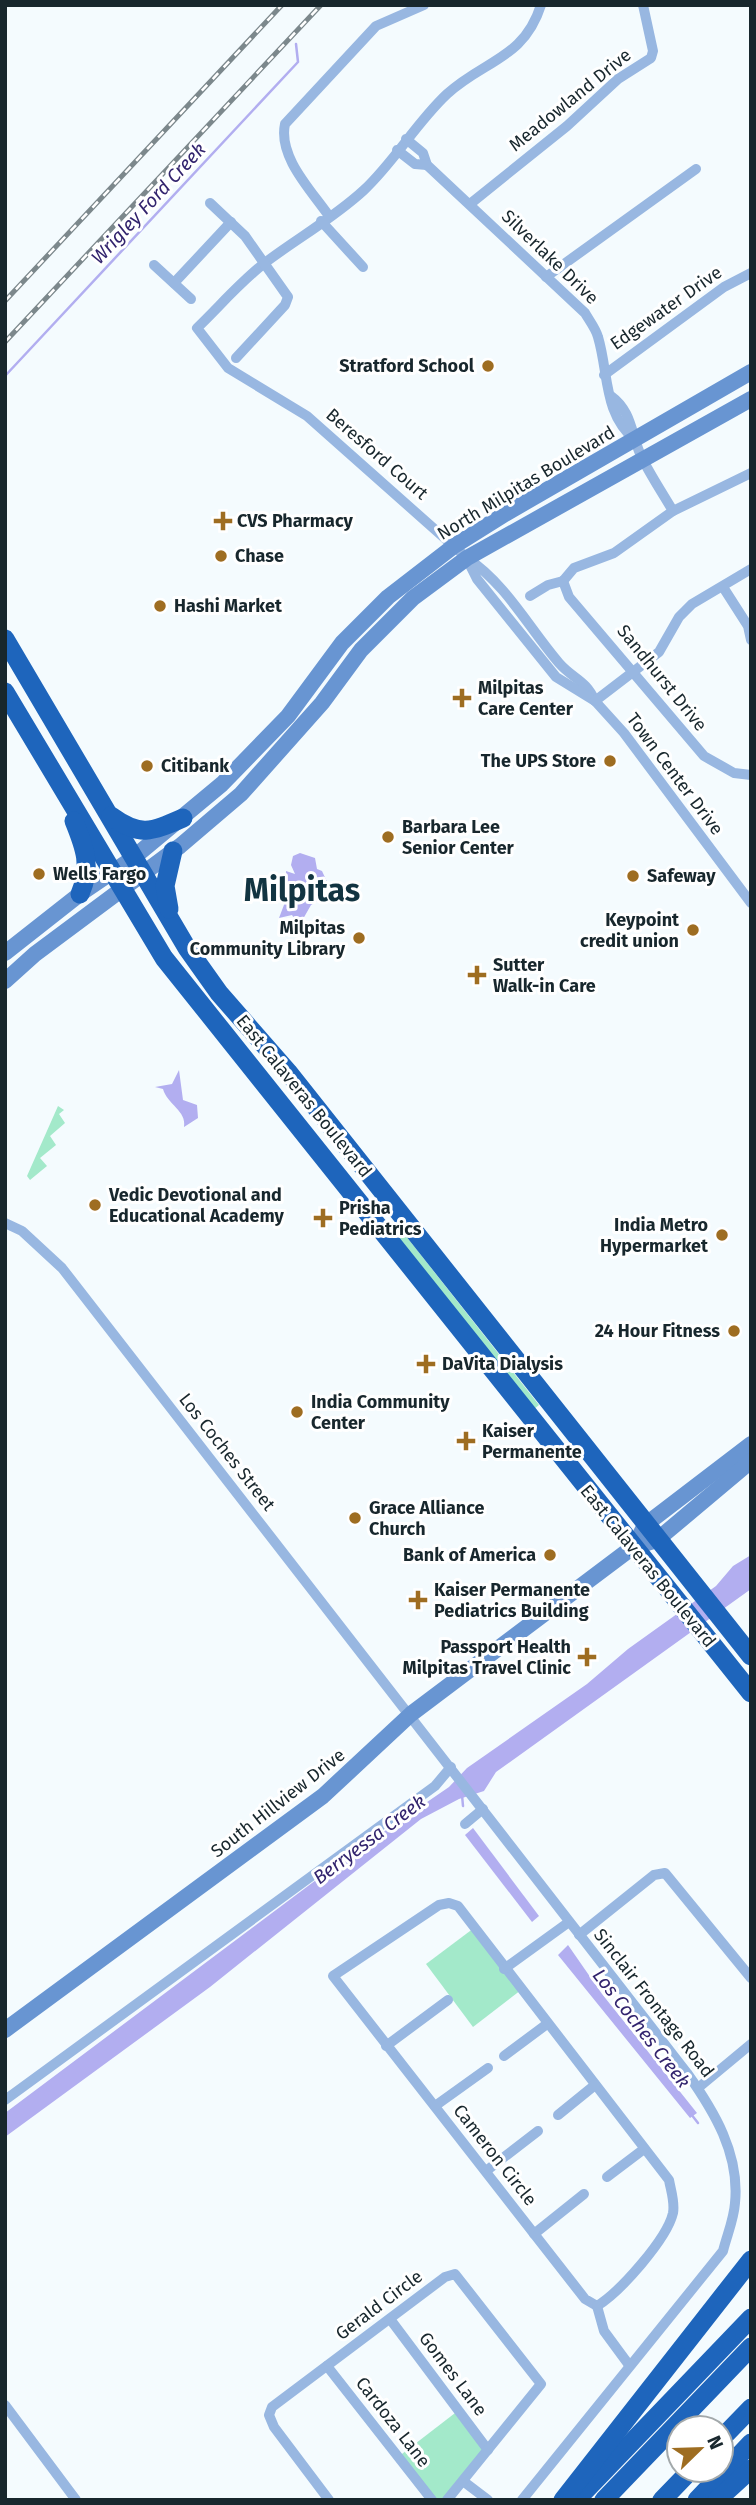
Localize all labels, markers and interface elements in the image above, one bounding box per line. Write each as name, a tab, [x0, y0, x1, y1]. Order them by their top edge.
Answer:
street label: Meadowland Drive	[504, 44, 636, 156]
water label: Wrigley Ford Creek	[86, 138, 210, 269]
street label: Silverlake Drive	[497, 205, 603, 309]
street label: Edgewater Drive	[606, 261, 726, 355]
place label: Stratford School	[339, 355, 475, 377]
marker: Stratford School	[480, 358, 496, 374]
street label: Beresford Court	[322, 404, 433, 505]
street label: North Milpitas Boulevard	[433, 421, 619, 545]
place label: CVS Pharmacy	[237, 510, 354, 532]
marker: CVS Pharmacy	[215, 513, 231, 529]
place label: Chase	[235, 545, 284, 567]
marker: Chase	[213, 548, 229, 564]
place label: Hashi Market	[174, 595, 283, 617]
marker: Hashi Market	[152, 598, 168, 614]
street label: Sandhurst Drive	[612, 620, 712, 736]
place label: Milpitas Care Center	[478, 677, 574, 720]
marker: Milpitas Care Center	[452, 688, 472, 708]
street label: Town Center Drive	[622, 709, 728, 839]
place label: The UPS Store	[481, 750, 596, 772]
marker: The UPS Store	[602, 753, 618, 769]
place label: Citibank	[161, 755, 230, 777]
marker: Citibank	[139, 758, 155, 774]
place label: Barbara Lee Senior Center	[402, 816, 515, 859]
marker: Barbara Lee Senior Center	[380, 829, 396, 845]
place label: Wells Fargo	[53, 863, 146, 885]
place label: Safeway	[647, 865, 716, 887]
marker: Wells Fargo	[31, 866, 47, 882]
marker: Safeway	[625, 868, 641, 884]
district label: Milpitas	[244, 871, 360, 909]
place label: Keypoint credit union	[580, 909, 680, 952]
place label: Milpitas Community Library	[190, 917, 346, 960]
marker: Keypoint credit union	[685, 922, 701, 938]
marker: Milpitas Community Library	[351, 930, 367, 946]
place label: Sutter Walk-in Care	[493, 954, 596, 997]
marker: Sutter Walk-in Care	[467, 965, 487, 985]
street label: East Calaveras Boulevard	[232, 1010, 376, 1182]
place label: Vedic Devotional and Educational Academy	[108, 1184, 284, 1227]
marker: Vedic Devotional and Educational Academy	[87, 1197, 103, 1213]
place label: Prisha Pediatrics	[339, 1197, 422, 1240]
marker: Prisha Pediatrics	[313, 1208, 333, 1228]
place label: India Metro Hypermarket	[600, 1214, 709, 1257]
marker: India Metro Hypermarket	[714, 1227, 730, 1243]
place label: 24 Hour Fitness	[595, 1320, 720, 1342]
marker: 24 Hour Fitness	[726, 1323, 742, 1339]
place label: DaVita Dialysis	[442, 1353, 563, 1375]
marker: DaVita Dialysis	[416, 1354, 436, 1374]
street label: Los Coches Street	[174, 1389, 280, 1516]
place label: India Community Center	[311, 1391, 450, 1434]
marker: India Community Center	[289, 1404, 305, 1420]
place label: Kaiser Permanente	[482, 1420, 582, 1463]
marker: Kaiser Permanente	[456, 1431, 476, 1451]
street label: East Calaveras Boulevard	[576, 1480, 720, 1652]
place label: Grace Alliance Church	[369, 1497, 484, 1540]
marker: Grace Alliance Church	[347, 1510, 363, 1526]
place label: Bank of America	[403, 1544, 536, 1566]
marker: Bank of America	[542, 1547, 558, 1563]
place label: Kaiser Permanente Pediatrics Building	[434, 1579, 590, 1622]
marker: Kaiser Permanente Pediatrics Building	[408, 1590, 428, 1610]
place label: Passport Health Milpitas Travel Clinic	[403, 1636, 571, 1679]
marker: Passport Health Milpitas Travel Clinic	[577, 1647, 597, 1667]
street label: South Hillview Drive	[207, 1744, 349, 1862]
water label: Berryessa Creek	[309, 1790, 430, 1889]
street label: Sinclair Frontage Road	[589, 1924, 719, 2082]
water label: Los Coches Creek	[588, 1964, 695, 2093]
street label: Cameron Circle	[449, 2100, 541, 2210]
street label: Gerald Circle	[331, 2265, 427, 2345]
street label: Gomes Lane	[414, 2328, 492, 2420]
street label: Cardoza Lane	[351, 2373, 435, 2471]
north arrow	[665, 2414, 735, 2484]
text: N	[702, 2432, 728, 2453]

